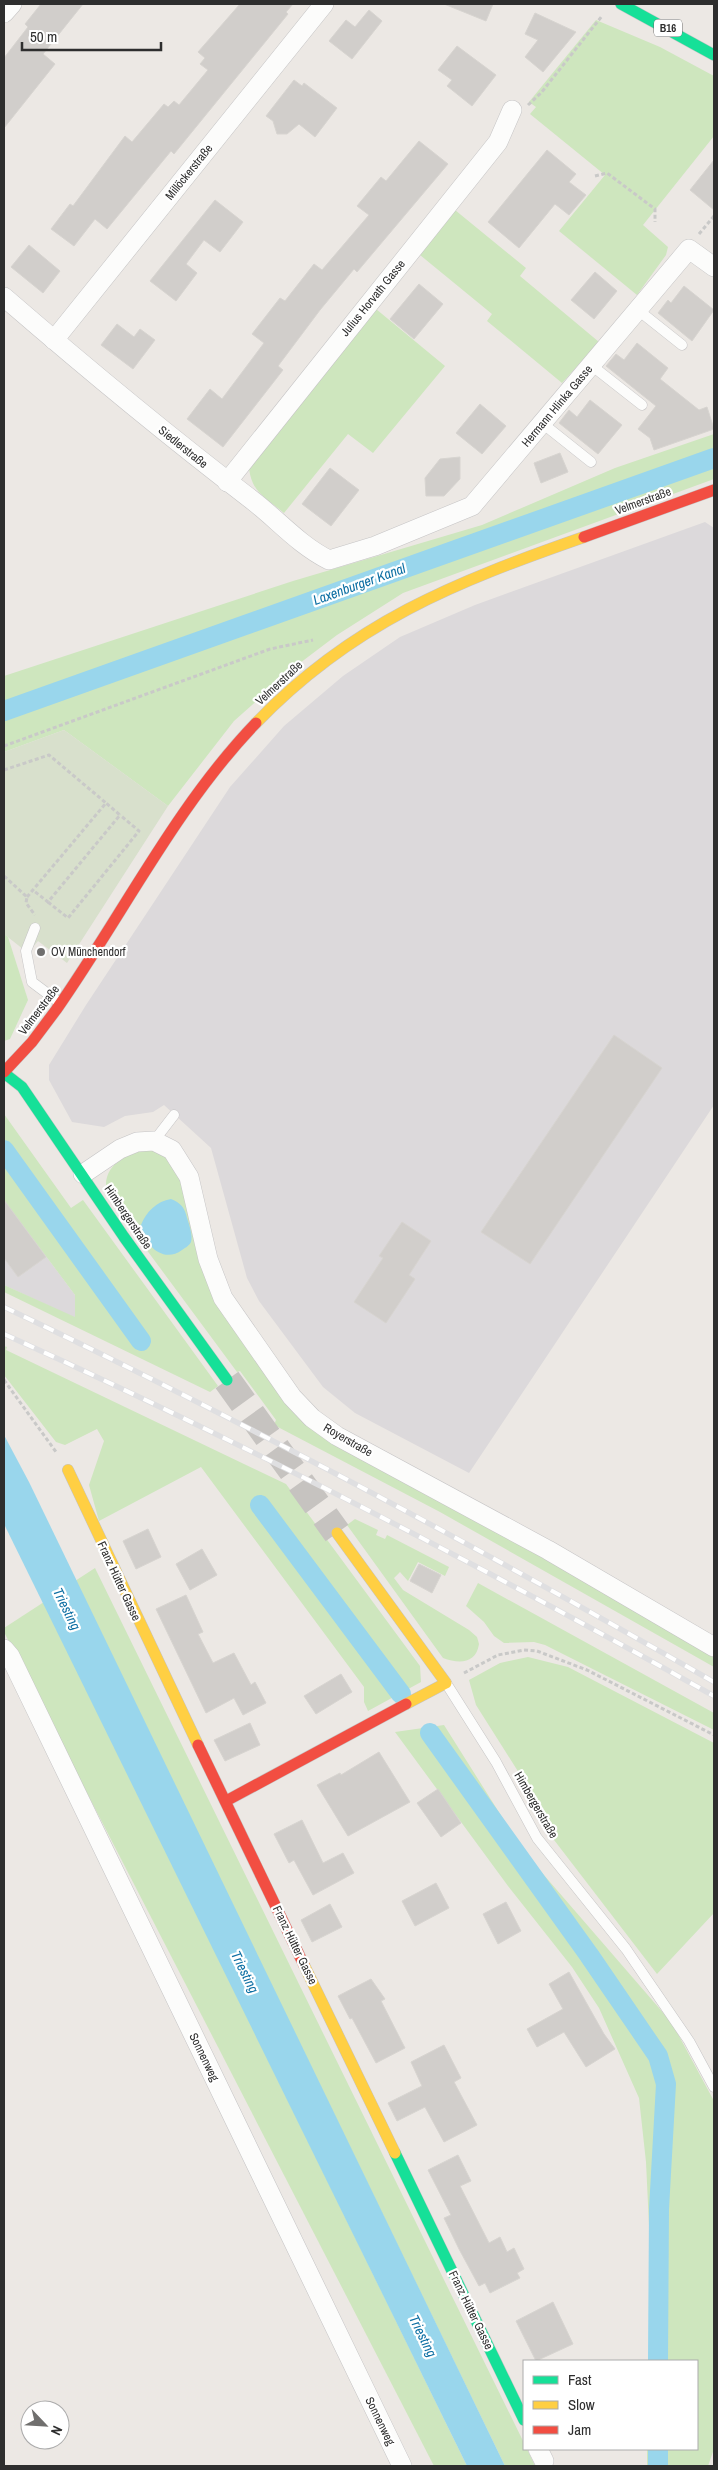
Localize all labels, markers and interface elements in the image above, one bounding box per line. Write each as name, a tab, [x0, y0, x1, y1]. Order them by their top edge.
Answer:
road number: B16	[654, 19, 682, 36]
scale bar	[22, 20, 161, 52]
text: 50 m	[30, 26, 57, 47]
street label: Millöckerstraße	[162, 141, 216, 203]
street label: Julius Horvath Gasse	[337, 256, 409, 340]
street label: Hermann Hlinka Gasse	[518, 362, 596, 450]
street label: Siedlerstraße	[155, 422, 211, 472]
street label: Velmerstraße	[613, 483, 673, 519]
water label: Laxenburger Kanal	[310, 559, 408, 609]
street label: Velmerstraße	[252, 657, 306, 709]
place label: OV Münchendorf	[51, 944, 126, 960]
marker: OV Münchendorf	[35, 946, 47, 958]
street label: Velmerstraße	[15, 982, 63, 1038]
street label: Himbergerstraße	[101, 1182, 155, 1252]
street label: Royerstraße	[321, 1420, 375, 1460]
street label: Franz Hütter Gasse	[94, 1539, 144, 1623]
water label: Triesting	[49, 1585, 85, 1634]
street label: Himbergerstraße	[510, 1769, 562, 1841]
street label: Franz Hütter Gasse	[269, 1903, 321, 1987]
water label: Triesting	[227, 1948, 263, 1997]
street label: Sonnenweg	[185, 2030, 223, 2084]
street label: Franz Hütter Gasse	[445, 2268, 497, 2352]
water label: Triesting	[405, 2312, 441, 2361]
legend	[523, 2360, 698, 2450]
text: Fast	[568, 2369, 592, 2390]
street label: Sonnenweg	[361, 2394, 399, 2448]
text: Slow	[568, 2394, 595, 2415]
north arrow	[20, 2400, 70, 2450]
text: Jam	[568, 2419, 591, 2440]
text: N	[47, 2423, 67, 2438]

